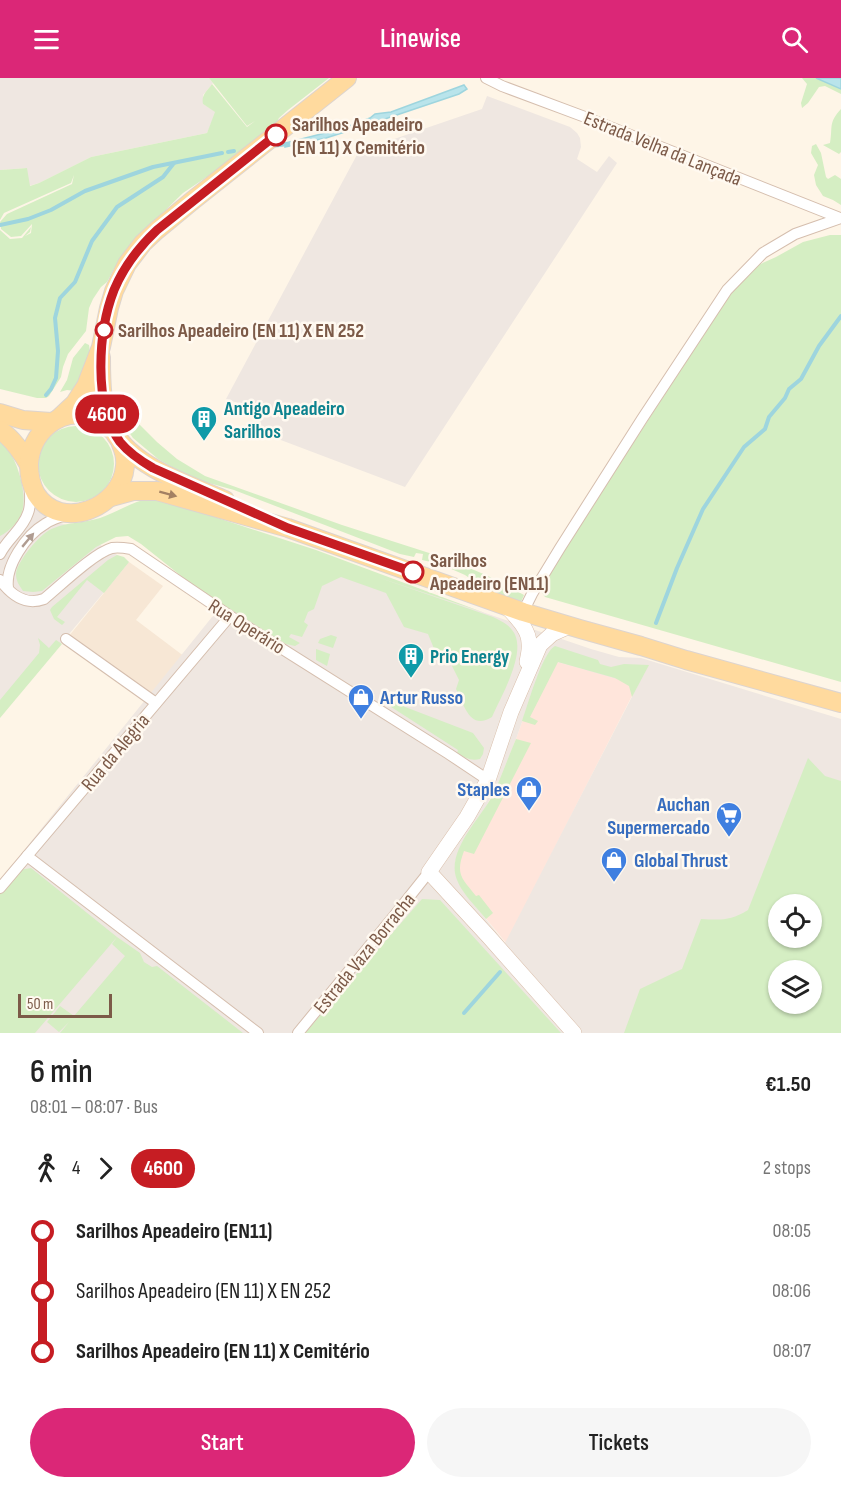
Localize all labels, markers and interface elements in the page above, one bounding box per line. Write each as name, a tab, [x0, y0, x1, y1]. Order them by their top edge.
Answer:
icon: menu	[30, 23, 63, 56]
text: Linewise	[380, 23, 461, 55]
icon: search	[778, 23, 811, 56]
street label: Estrada Velha da Lançada	[580, 106, 745, 191]
place label: Sarilhos Apeadeiro (EN 11) X Cemitério	[292, 113, 425, 160]
marker: Sarilhos Apeadeiro (EN 11) X Cemitério	[265, 124, 287, 146]
place label: Sarilhos Apeadeiro (EN 11) X EN 252	[118, 319, 364, 343]
marker: Sarilhos Apeadeiro (EN 11) X EN 252	[95, 321, 113, 339]
line badge: 4600	[65, 394, 149, 434]
place label: Antigo Apeadeiro Sarilhos	[223, 397, 345, 444]
text: 4600	[87, 402, 127, 427]
building icon: Antigo Apeadeiro Sarilhos	[189, 404, 219, 442]
one-way arrow	[159, 490, 177, 499]
one-way arrow	[21, 533, 34, 548]
place label: Sarilhos Apeadeiro (EN11)	[429, 549, 549, 596]
marker: Sarilhos Apeadeiro (EN11)	[402, 561, 424, 583]
street label: Rua Operário	[204, 594, 289, 660]
building icon: Prio Energy	[396, 641, 426, 679]
place label: Prio Energy	[430, 645, 510, 669]
shop icon: Artur Russo	[346, 682, 376, 720]
place label: Artur Russo	[379, 686, 463, 710]
street label: Rua da Alegria	[77, 709, 155, 796]
shop icon: Staples	[514, 774, 544, 812]
place label: Staples	[457, 778, 510, 802]
place label: Auchan Supermercado	[607, 793, 710, 840]
supermarket icon: Auchan Supermercado	[714, 800, 744, 838]
shop icon: Global Thrust	[599, 845, 629, 883]
place label: Global Thrust	[634, 849, 728, 873]
street label: Estrada Vaza Borracha	[309, 888, 421, 1019]
map controls	[768, 894, 822, 1014]
button: locate	[768, 894, 822, 948]
button: layers	[768, 960, 822, 1014]
scale bar	[18, 991, 112, 1018]
text: 50 m	[27, 995, 53, 1014]
text: 6 min	[30, 1052, 93, 1092]
text: €1.50	[765, 1071, 811, 1098]
text: 08:01 – 08:07 · Bus	[30, 1095, 158, 1119]
icon: walk	[30, 1152, 63, 1185]
icon: forward	[89, 1152, 122, 1185]
text: 4	[72, 1156, 80, 1180]
text: 4600	[143, 1156, 183, 1181]
text: 2 stops	[763, 1156, 811, 1180]
text: Sarilhos Apeadeiro (EN11)	[76, 1218, 272, 1245]
text: 08:05	[773, 1219, 811, 1243]
text: Sarilhos Apeadeiro (EN 11) X EN 252	[76, 1278, 331, 1305]
text: 08:06	[772, 1279, 811, 1303]
text: Sarilhos Apeadeiro (EN 11) X Cemitério	[76, 1338, 370, 1365]
text: 08:07	[773, 1339, 811, 1363]
button: Start	[30, 1408, 415, 1477]
button: Tickets	[427, 1408, 811, 1477]

